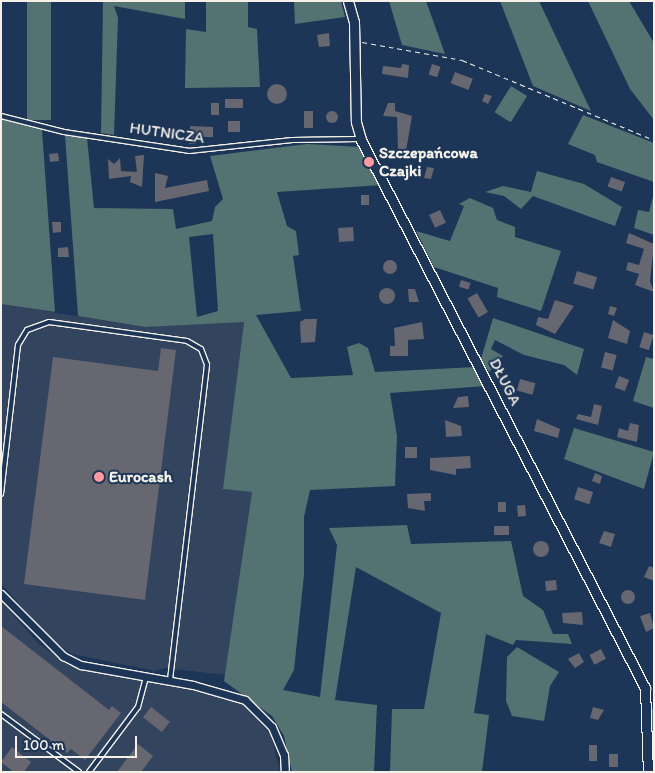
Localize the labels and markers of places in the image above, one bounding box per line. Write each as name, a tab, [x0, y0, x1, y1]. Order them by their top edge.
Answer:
place label: Szczepańcowa Czajki	[379, 143, 478, 181]
marker: Szczepańcowa Czajki	[363, 156, 375, 168]
place label: Eurocash	[109, 467, 172, 487]
marker: Eurocash	[93, 471, 105, 483]

